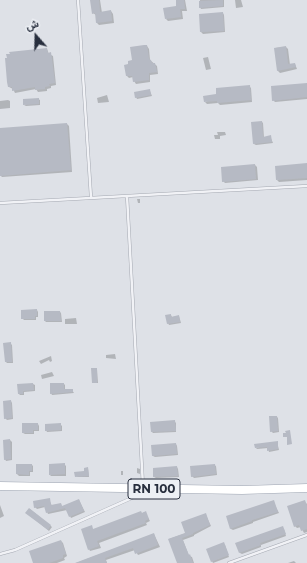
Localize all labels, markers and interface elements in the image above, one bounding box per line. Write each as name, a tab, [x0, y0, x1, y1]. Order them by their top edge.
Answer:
north arrow	[16, 16, 56, 56]
text: ش	[23, 16, 41, 34]
road number: RN 100	[128, 479, 180, 499]

